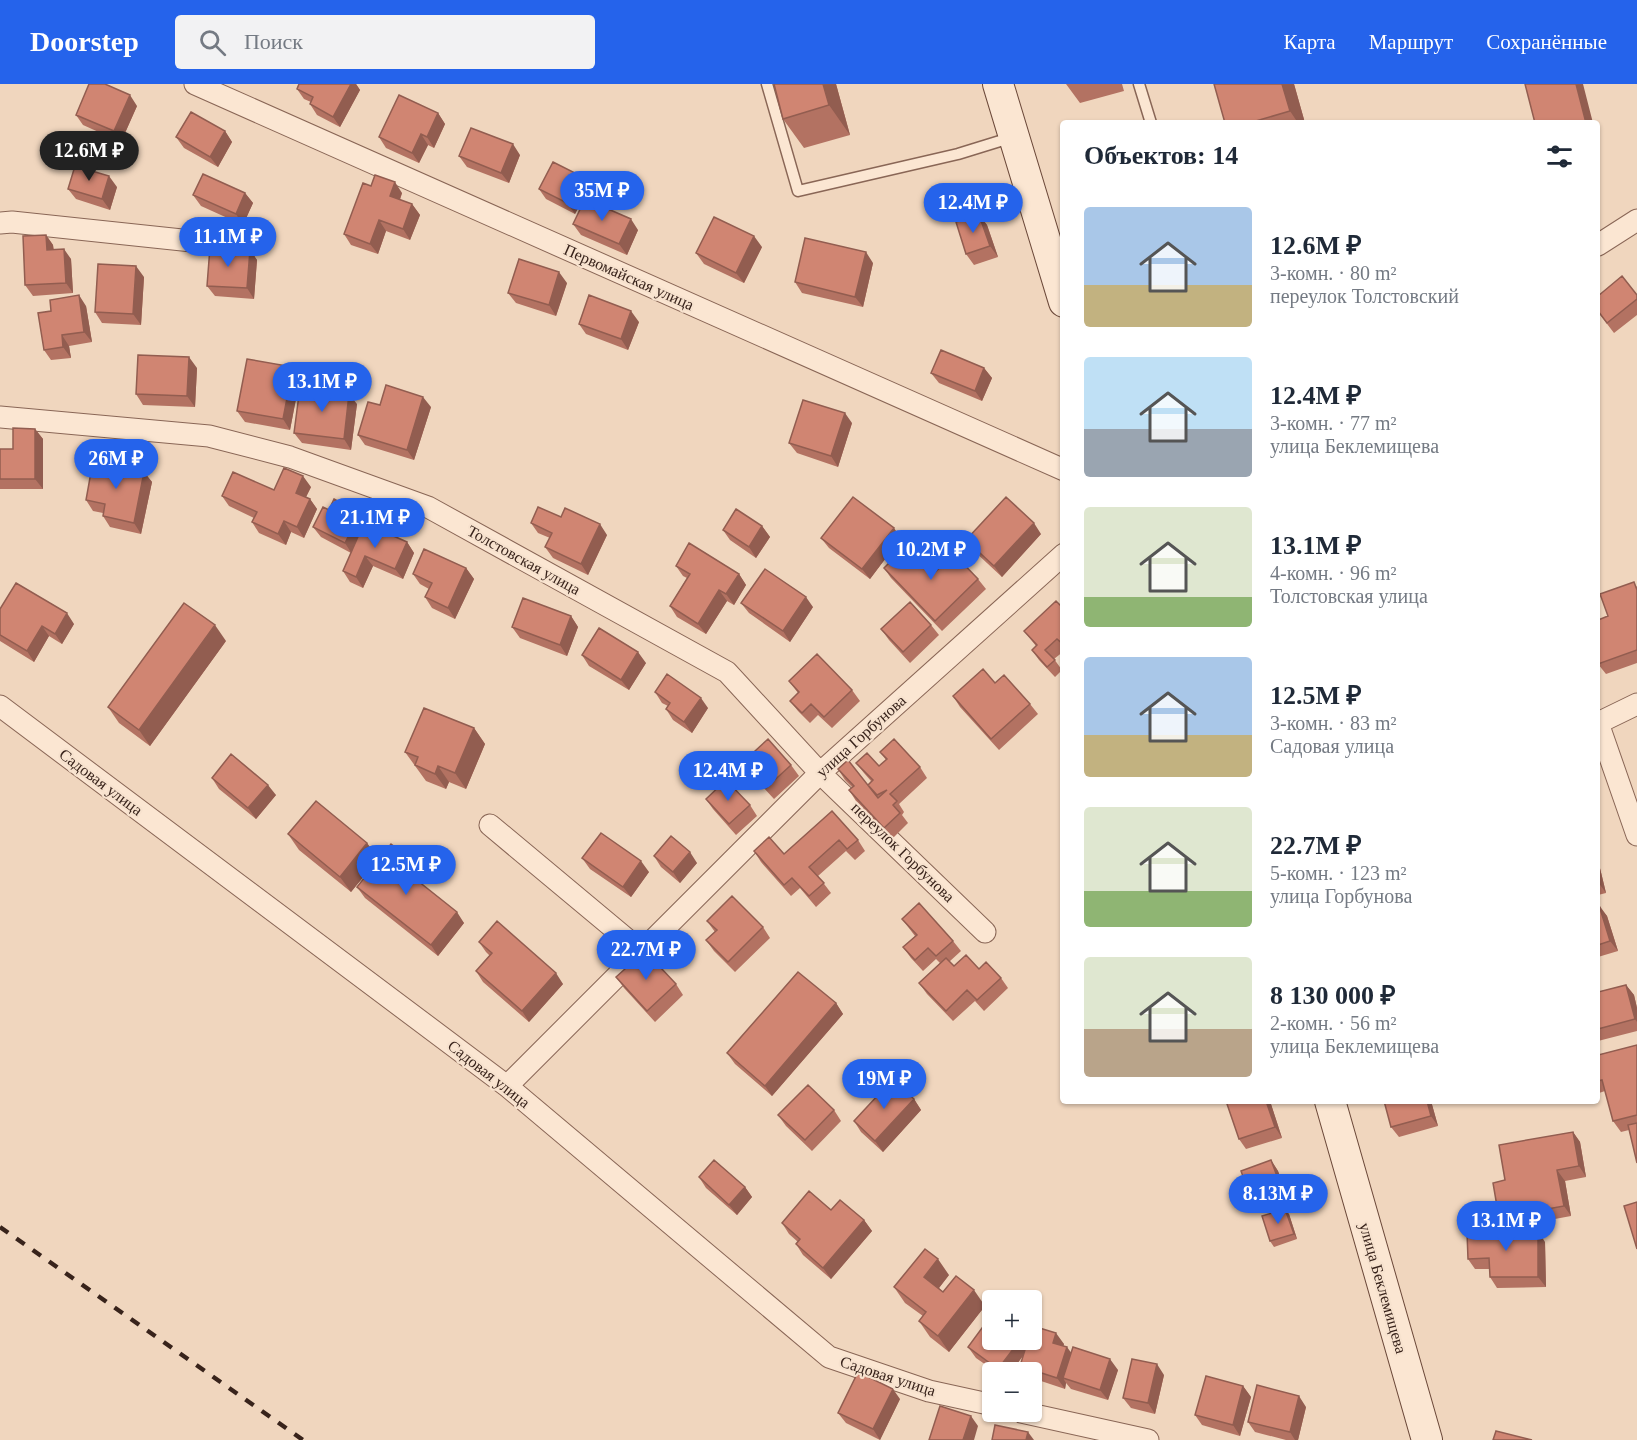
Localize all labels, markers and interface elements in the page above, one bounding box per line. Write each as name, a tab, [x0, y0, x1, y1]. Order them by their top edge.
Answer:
search box	[175, 15, 595, 69]
text: Doorstep	[30, 26, 139, 57]
icon: search	[196, 26, 229, 59]
text: Поиск	[244, 29, 303, 54]
text: Карта	[1284, 30, 1336, 54]
text: Маршрут	[1369, 30, 1453, 54]
text: Сохранённые	[1486, 30, 1607, 54]
pin: 12.6M ₽	[34, 131, 144, 182]
text: 12.6M ₽	[54, 139, 124, 161]
icon: filters	[1543, 140, 1576, 173]
text: Объектов: 14	[1084, 141, 1238, 170]
pin: 35M ₽	[560, 171, 644, 222]
text: 35M ₽	[574, 179, 630, 201]
pin: 12.4M ₽	[918, 183, 1028, 234]
text: 12.4M ₽	[938, 191, 1008, 213]
pin: 11.1M ₽	[173, 217, 283, 268]
text: 11.1M ₽	[193, 225, 263, 247]
icon: home	[1132, 231, 1204, 303]
text: 12.6M ₽	[1270, 231, 1362, 260]
street label: Первомайская улица	[561, 241, 696, 314]
text: 3-комн. · 80 m²	[1270, 262, 1397, 284]
text: переулок Толстовский	[1270, 285, 1459, 307]
pin: 13.1M ₽	[267, 362, 377, 413]
text: 13.1M ₽	[287, 370, 357, 392]
icon: home	[1132, 381, 1204, 453]
text: 12.4M ₽	[1270, 381, 1362, 410]
text: 3-комн. · 77 m²	[1270, 412, 1397, 434]
text: улица Беклемищева	[1270, 435, 1439, 457]
pin: 26M ₽	[74, 439, 158, 490]
text: 26M ₽	[88, 447, 144, 469]
pin: 21.1M ₽	[320, 498, 430, 549]
text: 21.1M ₽	[340, 506, 410, 528]
street label: Толстовская улица	[464, 522, 583, 599]
pin: 10.2M ₽	[876, 530, 986, 581]
icon: home	[1132, 531, 1204, 603]
text: 13.1M ₽	[1270, 531, 1362, 560]
text: 10.2M ₽	[896, 538, 966, 560]
text: 4-комн. · 96 m²	[1270, 562, 1397, 584]
text: Толстовская улица	[1270, 585, 1428, 607]
icon: home	[1132, 681, 1204, 753]
text: 12.5M ₽	[1270, 681, 1362, 710]
street label: улица Горбунова	[813, 692, 910, 781]
text: 3-комн. · 83 m²	[1270, 712, 1397, 734]
text: Садовая улица	[1270, 735, 1394, 757]
street label: Садовая улица	[56, 745, 146, 819]
pin: 12.4M ₽	[673, 751, 783, 802]
text: 12.4M ₽	[693, 759, 763, 781]
street label: переулок Горбунова	[848, 799, 958, 906]
icon: home	[1132, 831, 1204, 903]
text: 22.7M ₽	[1270, 831, 1362, 860]
pin: 12.5M ₽	[351, 845, 461, 896]
text: 12.5M ₽	[371, 853, 441, 875]
text: 5-комн. · 123 m²	[1270, 862, 1407, 884]
text: улица Горбунова	[1270, 885, 1412, 907]
pin: 22.7M ₽	[591, 930, 701, 981]
text: 22.7M ₽	[611, 938, 681, 960]
icon: home	[1132, 981, 1204, 1053]
text: 8 130 000 ₽	[1270, 981, 1396, 1010]
text: 2-комн. · 56 m²	[1270, 1012, 1397, 1034]
text: улица Беклемищева	[1270, 1035, 1439, 1057]
street label: Садовая улица	[444, 1037, 533, 1112]
pin: 19M ₽	[842, 1059, 926, 1110]
text: 19M ₽	[856, 1067, 912, 1089]
pin: 8.13M ₽	[1223, 1174, 1333, 1225]
text: 8.13M ₽	[1243, 1182, 1313, 1204]
pin: 13.1M ₽	[1451, 1201, 1561, 1252]
text: 13.1M ₽	[1471, 1209, 1541, 1231]
street label: улица Беклемищева	[1355, 1221, 1410, 1356]
map controls	[982, 1290, 1042, 1422]
button: +	[982, 1290, 1042, 1350]
street label: Садовая улица	[838, 1353, 938, 1400]
button: −	[982, 1362, 1042, 1422]

